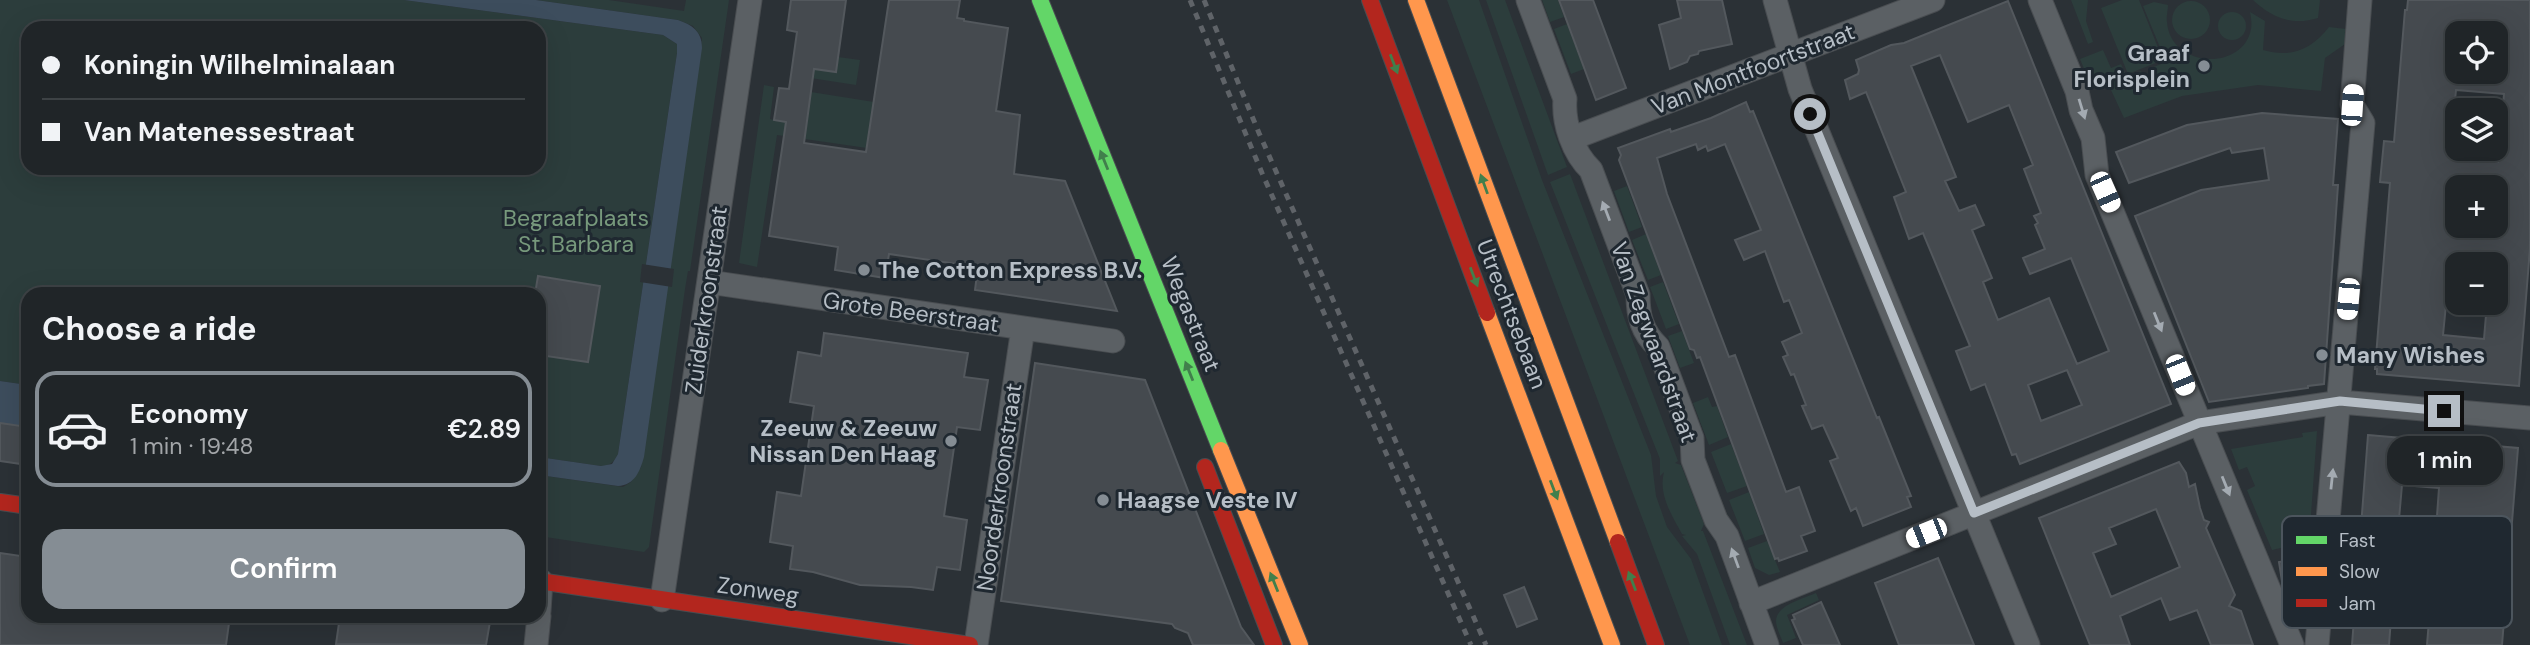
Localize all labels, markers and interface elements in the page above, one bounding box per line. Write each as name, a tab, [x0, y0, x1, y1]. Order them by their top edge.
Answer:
street label: Van Montfoortstraat	[1647, 16, 1859, 122]
map controls	[2445, 21, 2508, 315]
button: locate	[2445, 21, 2508, 84]
place label: Graaf Florisplein	[2074, 38, 2190, 94]
text: Koningin Wilhelminalaan	[84, 48, 395, 82]
one-way arrow	[1388, 53, 1399, 74]
marker: Graaf Florisplein	[2196, 58, 2212, 74]
car	[2341, 83, 2364, 127]
route start	[1794, 98, 1826, 130]
button: layers	[2445, 98, 2508, 161]
one-way arrow	[2077, 99, 2087, 120]
text: Van Matenessestraat	[84, 115, 355, 149]
one-way arrow	[1099, 149, 1110, 170]
car	[2087, 169, 2124, 215]
one-way arrow	[1479, 174, 1490, 195]
button: +	[2445, 175, 2508, 238]
one-way arrow	[1601, 200, 1612, 221]
park label: Begraafplaats St. Barbara	[503, 203, 649, 259]
street label: Zuiderkroonstraat	[678, 204, 734, 396]
street label: Utrechtsebaan	[1470, 235, 1554, 393]
street label: Van Zegwaardstraat	[1604, 238, 1704, 446]
street label: Wegastraat	[1154, 252, 1228, 376]
button: −	[2445, 252, 2508, 315]
place label: The Cotton Express B.V.	[878, 255, 1142, 285]
marker: The Cotton Express B.V.	[856, 262, 872, 278]
one-way arrow	[1469, 266, 1480, 287]
car	[2336, 277, 2361, 321]
street label: Grote Beerstraat	[821, 285, 1001, 339]
text: Choose a ride	[42, 308, 257, 350]
one-way arrow	[2153, 312, 2164, 333]
place label: Many Wishes	[2336, 340, 2485, 370]
marker: Many Wishes	[2314, 347, 2330, 363]
car	[2163, 352, 2198, 398]
one-way arrow	[1184, 360, 1195, 381]
street label: Noorderkroonstraat	[970, 381, 1028, 593]
route end	[2428, 395, 2460, 427]
text: Economy	[130, 397, 248, 431]
icon: car	[46, 398, 109, 461]
text: €2.89	[447, 412, 521, 446]
place label: Zeeuw & Zeeuw Nissan Den Haag	[750, 413, 937, 469]
text: 1 min · 19:48	[130, 431, 254, 461]
marker: Zeeuw & Zeeuw Nissan Den Haag	[943, 433, 959, 449]
callout: 1 min	[2386, 436, 2502, 485]
text: 1 min	[2418, 445, 2472, 475]
one-way arrow	[2327, 468, 2338, 490]
one-way arrow	[2220, 475, 2231, 496]
one-way arrow	[1549, 479, 1560, 500]
place label: Haagse Veste IV	[1117, 485, 1298, 515]
marker: Haagse Veste IV	[1095, 492, 1111, 508]
car	[1903, 515, 1950, 551]
legend	[2282, 516, 2512, 628]
text: Fast	[2339, 528, 2375, 553]
button: Confirm	[42, 529, 525, 609]
one-way arrow	[1729, 548, 1740, 569]
text: Slow	[2339, 559, 2380, 584]
street label: Zonweg	[715, 569, 801, 611]
one-way arrow	[1269, 571, 1280, 592]
one-way arrow	[1627, 571, 1638, 592]
text: Jam	[2339, 591, 2376, 616]

